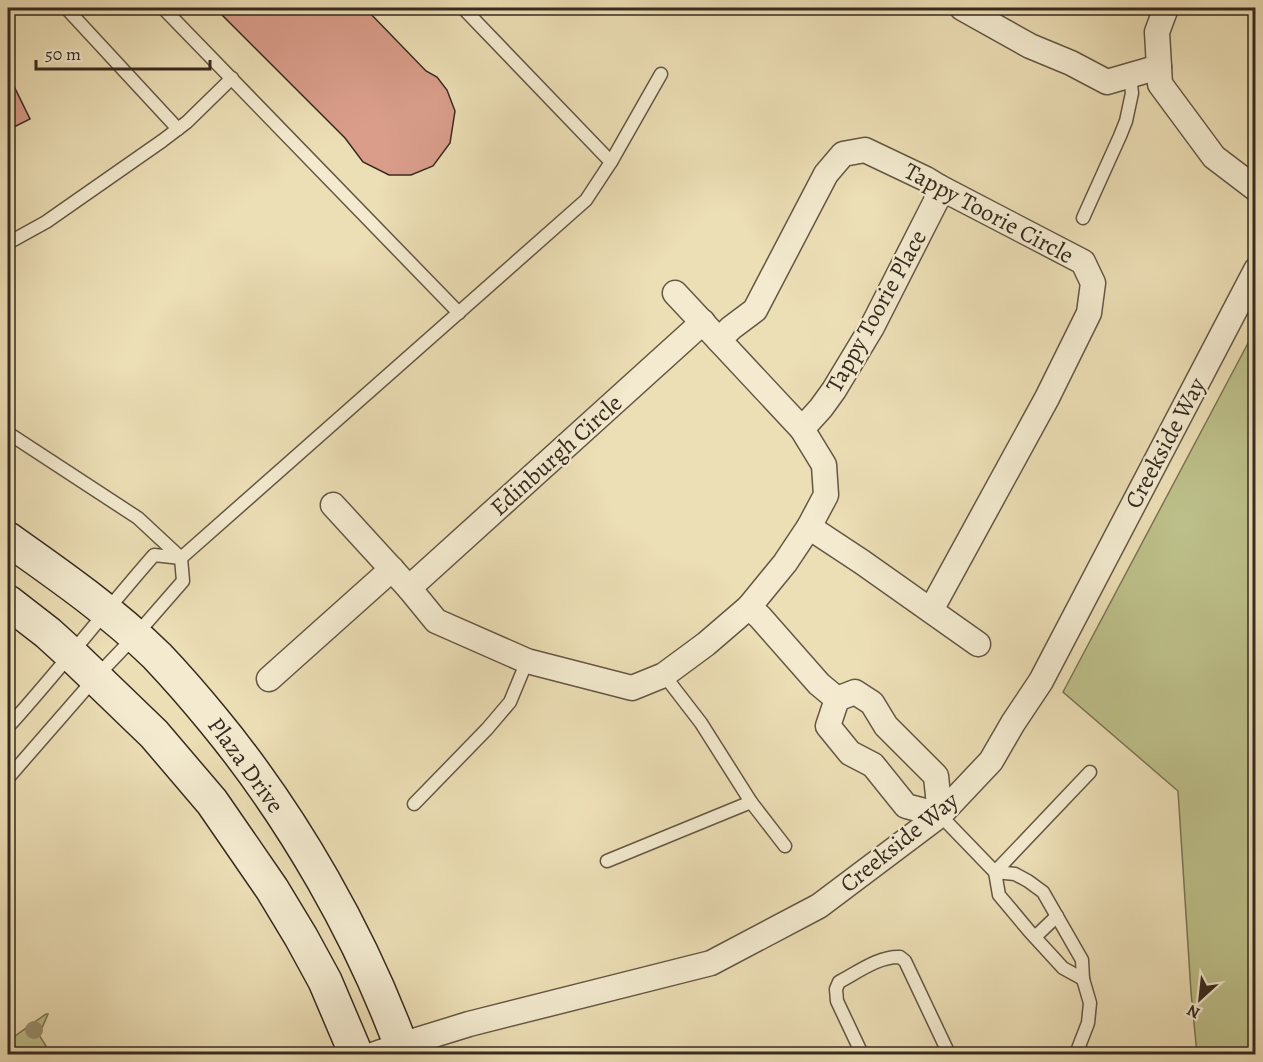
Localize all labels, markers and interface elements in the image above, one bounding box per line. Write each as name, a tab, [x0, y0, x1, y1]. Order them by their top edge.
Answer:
scale bar	[36, 33, 210, 71]
text: 50 m	[45, 42, 81, 66]
street label: Tappy Toorie Circle	[899, 155, 1079, 271]
street label: Tappy Toorie Place	[818, 224, 934, 398]
street label: Creekside Way	[1117, 372, 1213, 514]
street label: Edinburgh Circle	[483, 387, 629, 523]
street label: Plaza Drive	[200, 711, 292, 819]
street label: Creekside Way	[833, 784, 965, 900]
north arrow	[1170, 969, 1230, 1029]
text: N	[1183, 999, 1204, 1024]

